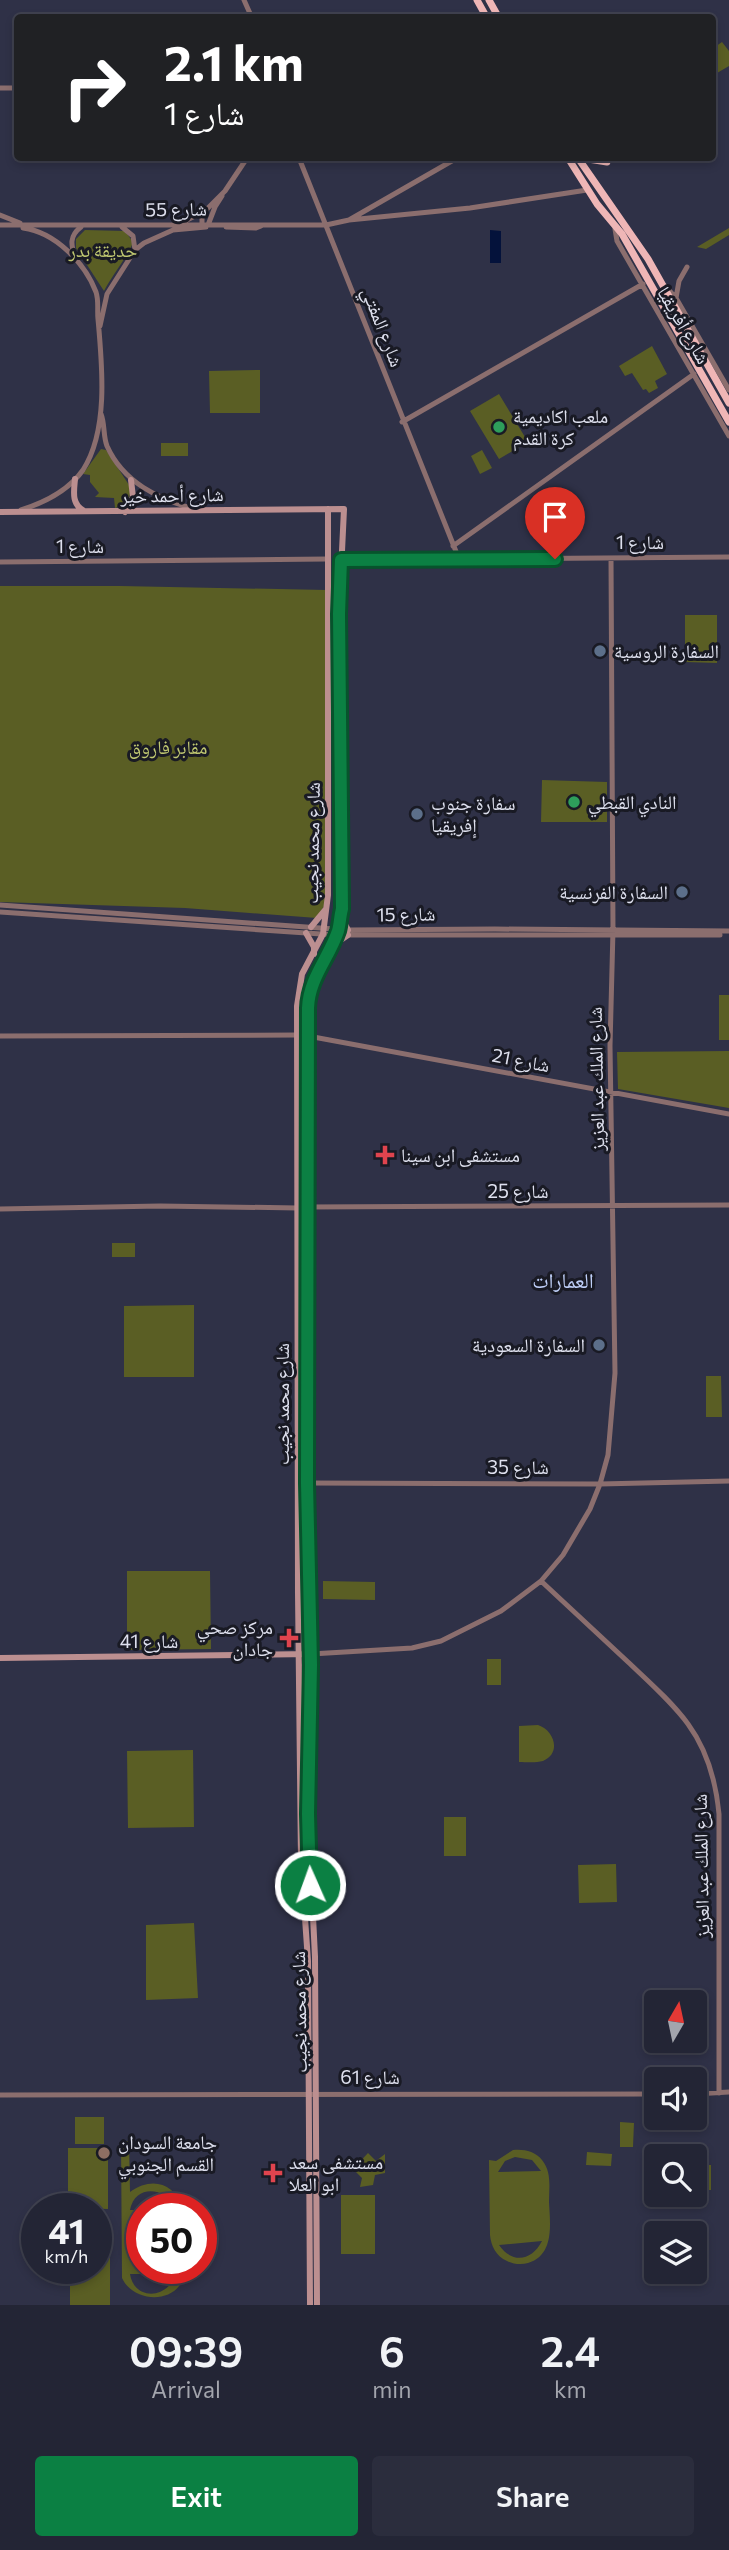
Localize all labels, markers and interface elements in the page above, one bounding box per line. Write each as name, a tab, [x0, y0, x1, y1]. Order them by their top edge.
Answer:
text: 2.1 km	[164, 31, 304, 91]
icon: right	[49, 42, 140, 133]
text: شارع 1	[164, 92, 245, 132]
street label: شارع 55	[145, 196, 207, 222]
park label: حديقة بدر	[68, 238, 137, 262]
street label: شارع أفريقيا	[652, 282, 716, 368]
street label: شارع المفتي	[353, 284, 409, 372]
place label: ملعب اكاديمية كرة القدم	[513, 404, 608, 452]
marker: ملعب اكاديمية كرة القدم	[491, 419, 507, 435]
street label: شارع أحمد خير	[119, 482, 224, 508]
pin	[525, 487, 585, 559]
icon: arrive	[536, 498, 574, 536]
street label: شارع 1	[616, 530, 664, 554]
street label: شارع 1	[56, 534, 104, 558]
place label: السفارة الروسية	[614, 639, 719, 663]
marker: السفارة الروسية	[592, 643, 608, 659]
park label: مقابر فاروق	[129, 735, 207, 759]
street label: شارع محمد نجيب	[299, 782, 325, 904]
place label: النادي القبطي	[588, 790, 677, 818]
place label: سفارة جنوب إفريقيا	[431, 791, 516, 839]
marker: النادي القبطي	[566, 794, 582, 810]
marker: سفارة جنوب إفريقيا	[409, 806, 425, 822]
place label: السفارة الفرنسية	[559, 880, 668, 904]
marker: السفارة الفرنسية	[674, 884, 690, 900]
street label: شارع 15	[376, 901, 436, 927]
street label: شارع الملك عبد العزيز	[583, 1007, 609, 1152]
street label: شارع 21	[490, 1043, 552, 1077]
place label: مستشفى ابن سينا	[401, 1143, 520, 1167]
marker: مستشفى ابن سينا	[375, 1145, 395, 1165]
street label: شارع 25	[487, 1179, 549, 1203]
district label: العمارات	[532, 1267, 594, 1292]
place label: السفارة السعودية	[472, 1333, 585, 1357]
marker: السفارة السعودية	[591, 1337, 607, 1353]
street label: شارع محمد نجيب	[270, 1343, 294, 1465]
street label: شارع 35	[487, 1455, 549, 1479]
place label: مركز صحي جادان	[197, 1615, 273, 1661]
marker: مركز صحي جادان	[279, 1628, 299, 1648]
street label: شارع 41	[120, 1629, 178, 1653]
street label: شارع الملك عبد العزيز	[688, 1794, 714, 1939]
position arrow	[273, 1848, 347, 1922]
street label: شارع محمد نجيب	[286, 1951, 312, 2073]
north arrow	[644, 1990, 707, 2053]
map controls	[644, 1990, 707, 2284]
street label: شارع 61	[340, 2065, 400, 2089]
button: sound	[644, 2067, 707, 2130]
place label: جامعة السودان القسم الجنوبي	[118, 2130, 217, 2180]
button: search	[644, 2144, 707, 2207]
marker: جامعة السودان القسم الجنوبي	[96, 2145, 112, 2161]
place label: مستشفى سعد ابو العلا	[289, 2150, 383, 2196]
marker: مستشفى سعد ابو العلا	[263, 2163, 283, 2183]
speed limit sign: 50	[126, 2193, 217, 2284]
text: 41	[48, 2208, 85, 2251]
button: layers	[644, 2221, 707, 2284]
text: km/h	[45, 2245, 88, 2267]
text: 09:39	[129, 2324, 243, 2376]
text: 6	[379, 2324, 405, 2376]
text: 2.4	[540, 2324, 600, 2376]
text: Arrival	[151, 2375, 221, 2403]
text: min	[372, 2375, 411, 2403]
text: km	[554, 2375, 586, 2403]
button: Exit	[35, 2456, 358, 2536]
button: Share	[372, 2456, 694, 2536]

